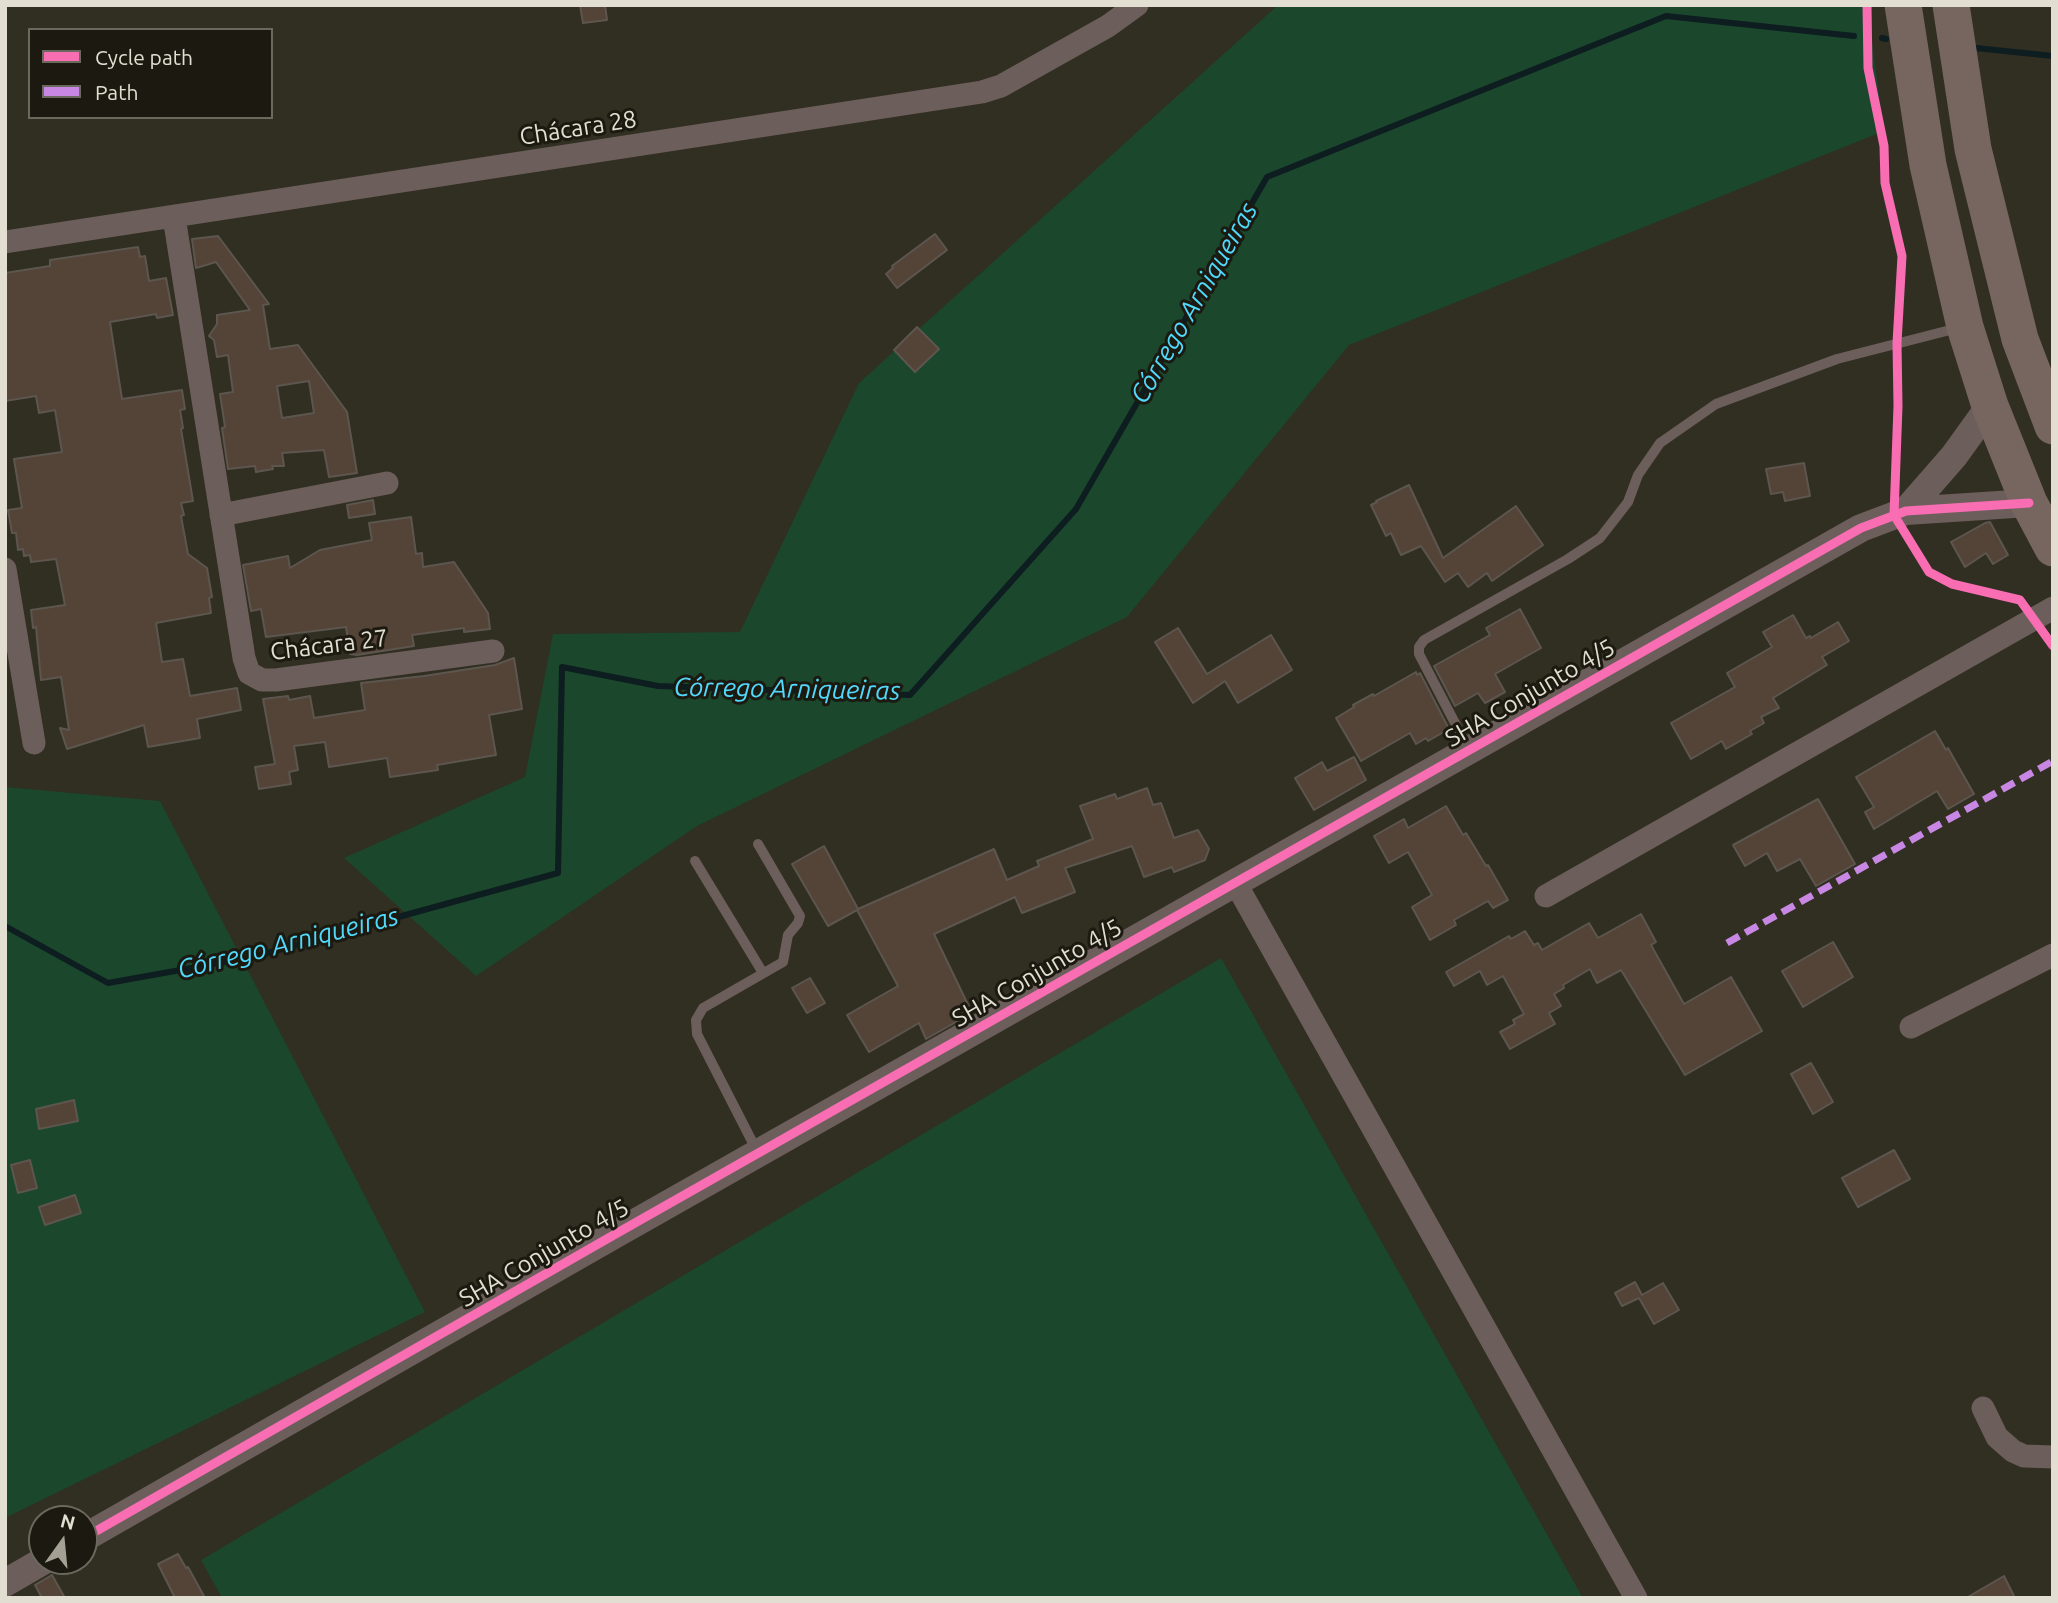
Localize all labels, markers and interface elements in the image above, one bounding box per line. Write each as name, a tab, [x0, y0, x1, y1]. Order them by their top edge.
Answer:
legend	[28, 28, 273, 119]
text: Cycle path	[95, 45, 193, 69]
text: Path	[95, 80, 138, 104]
street label: Chácara 28	[517, 105, 639, 151]
water label: Córrego Arniqueiras	[1124, 197, 1264, 409]
street label: Chácara 27	[269, 624, 389, 666]
street label: SHA Conjunto 4/5	[1440, 633, 1620, 753]
water label: Córrego Arniqueiras	[673, 671, 901, 707]
water label: Córrego Arniqueiras	[174, 900, 402, 986]
street label: SHA Conjunto 4/5	[947, 913, 1127, 1033]
street label: SHA Conjunto 4/5	[454, 1193, 634, 1313]
north arrow	[28, 1505, 98, 1575]
text: N	[58, 1509, 78, 1534]

